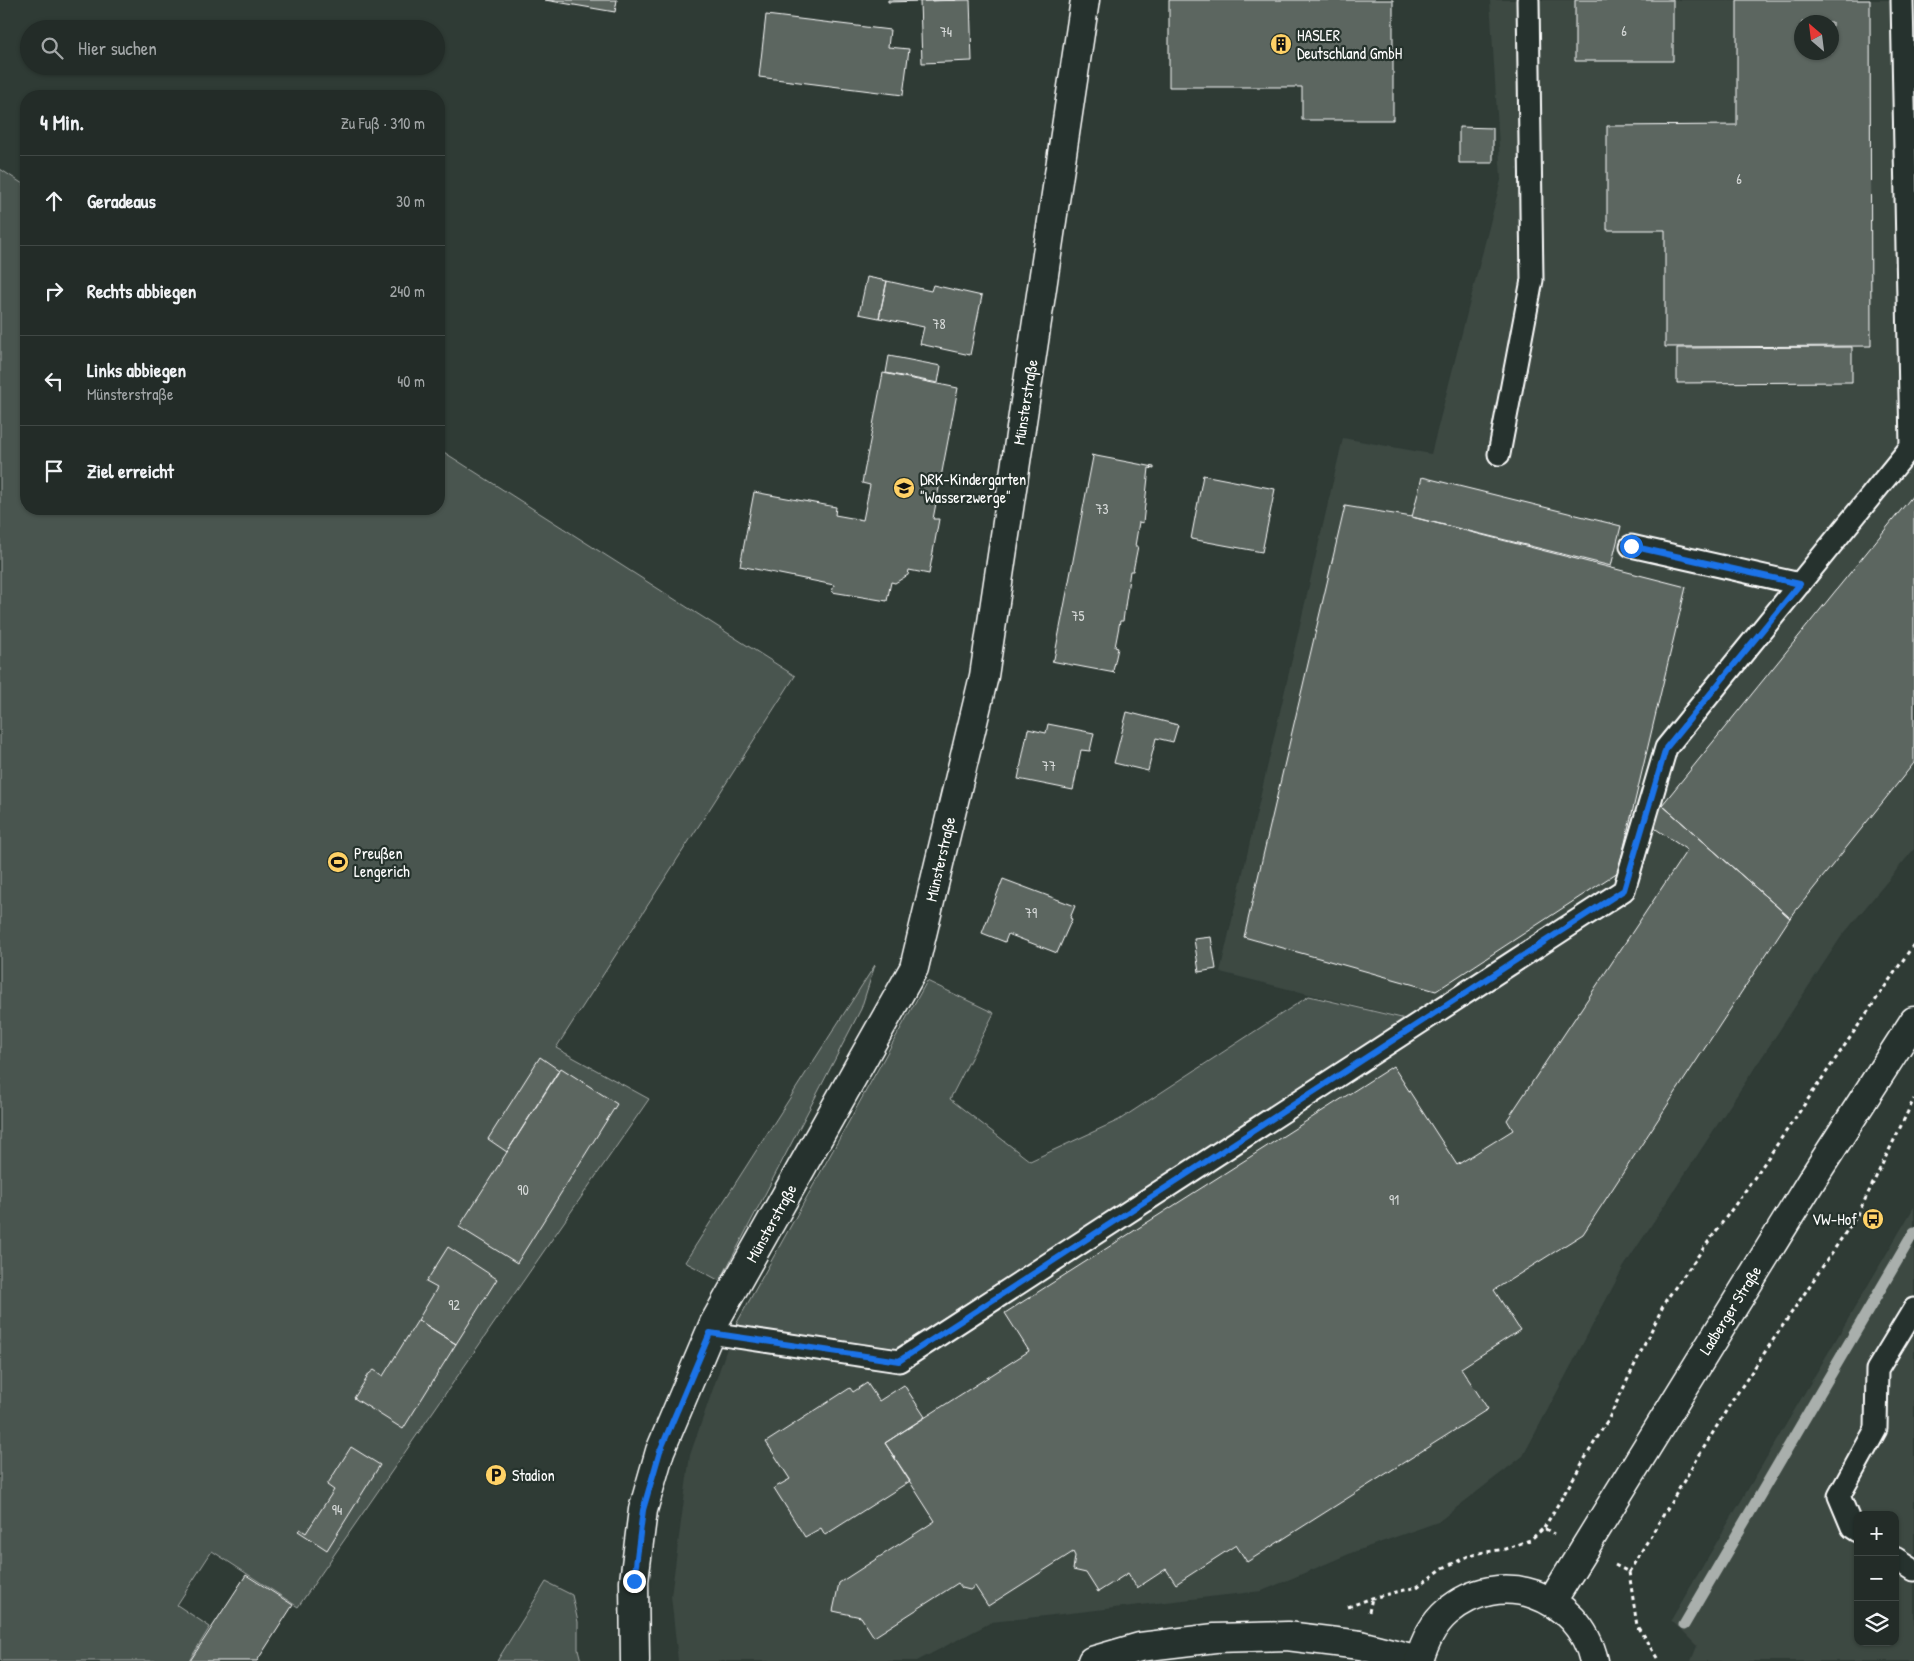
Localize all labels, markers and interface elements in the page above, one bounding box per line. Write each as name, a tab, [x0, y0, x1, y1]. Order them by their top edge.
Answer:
north arrow	[1794, 15, 1839, 60]
search box	[20, 20, 445, 75]
house number: 6	[1621, 21, 1627, 40]
house number: 74	[940, 22, 952, 41]
place label: HASLER Deutschland GmbH	[1297, 24, 1402, 64]
building icon: HASLER Deutschland GmbH	[1269, 32, 1293, 56]
icon: search	[38, 34, 66, 62]
text: Hier suchen	[78, 35, 157, 61]
text: 4 Min.	[40, 108, 84, 137]
text: Zu Fuß · 310 m	[341, 112, 425, 134]
house number: 6	[1736, 169, 1742, 188]
icon: ahead	[40, 187, 68, 215]
text: Geradeaus	[87, 188, 156, 214]
text: 30 m	[396, 190, 425, 212]
icon: right	[40, 277, 68, 305]
text: Rechts abbiegen	[87, 278, 196, 304]
text: 240 m	[390, 280, 425, 302]
house number: 78	[933, 314, 946, 333]
text: Links abbiegen	[87, 357, 186, 383]
street label: Münsterstraße	[1007, 357, 1043, 446]
icon: left	[40, 367, 68, 395]
text: 40 m	[397, 370, 425, 392]
text: Münsterstraße	[87, 383, 173, 405]
icon: arrive	[40, 457, 68, 485]
text: Ziel erreicht	[87, 458, 174, 484]
place label: DRK-Kindergarten "Wasserzwerge"	[920, 468, 1026, 508]
school or university icon: DRK-Kindergarten "Wasserzwerge"	[892, 476, 916, 500]
house number: 73	[1095, 499, 1109, 518]
route start	[1620, 535, 1643, 558]
house number: 75	[1072, 606, 1085, 625]
house number: 77	[1042, 756, 1056, 775]
street label: Münsterstraße	[920, 814, 961, 904]
place label: Preußen Lengerich	[354, 842, 410, 882]
sports icon: Preußen Lengerich	[326, 850, 350, 874]
house number: 79	[1025, 903, 1037, 922]
street label: Münsterstraße	[740, 1179, 802, 1266]
house number: 90	[517, 1180, 529, 1199]
house number: 91	[1389, 1190, 1399, 1209]
bus stop icon: VW-Hof	[1861, 1207, 1885, 1231]
place label: VW-Hof	[1812, 1208, 1857, 1230]
street label: Ladberger Straße	[1694, 1261, 1766, 1359]
house number: 92	[448, 1295, 460, 1314]
parking icon: Stadion	[484, 1463, 508, 1487]
place label: Stadion	[512, 1464, 555, 1486]
house number: 94	[332, 1500, 342, 1519]
map controls	[1854, 1511, 1899, 1646]
button: +	[1854, 1511, 1899, 1556]
button: −	[1854, 1556, 1899, 1601]
route end	[623, 1570, 646, 1593]
button: layers	[1854, 1601, 1899, 1646]

